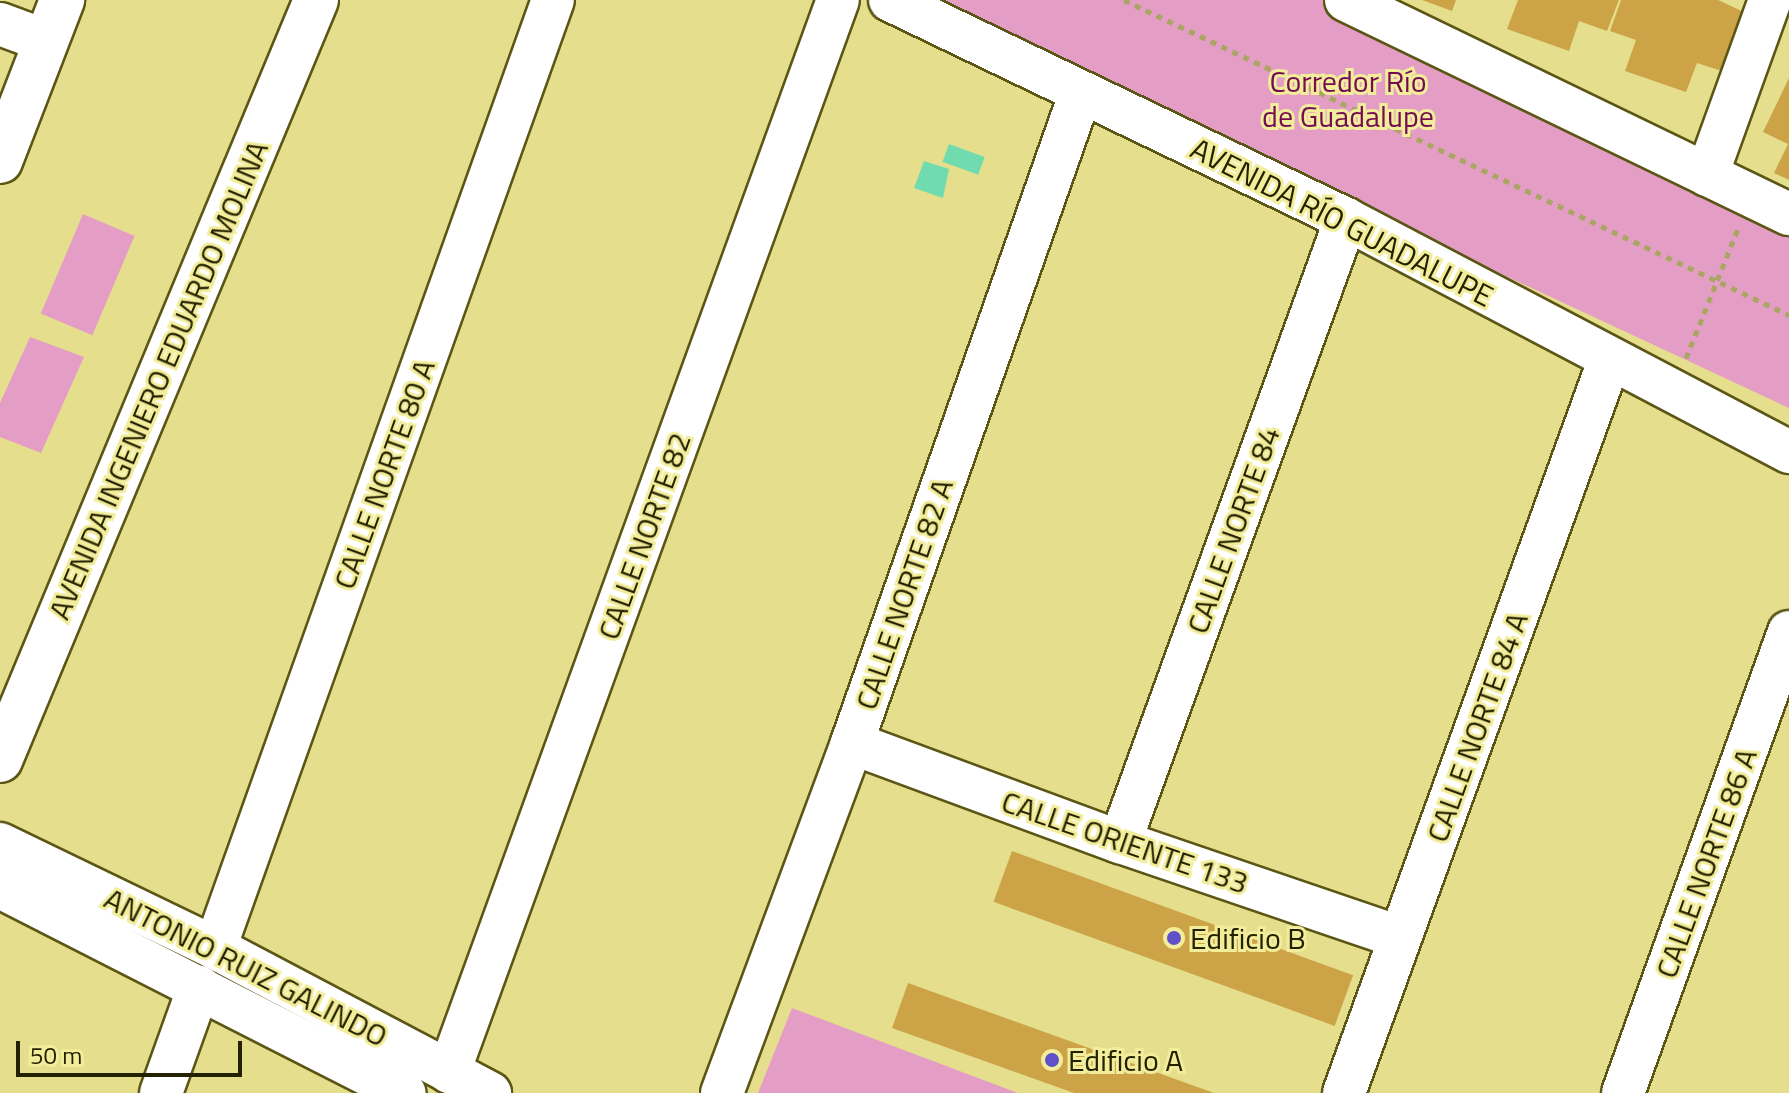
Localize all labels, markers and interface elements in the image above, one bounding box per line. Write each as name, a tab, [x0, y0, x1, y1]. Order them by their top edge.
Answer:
park label: Corredor Río de Guadalupe	[1262, 63, 1434, 134]
street label: AVENIDA RÍO GUADALUPE	[1185, 130, 1499, 314]
street label: AVENIDA INGENIERO EDUARDO MOLINA	[41, 135, 275, 625]
street label: CALLE NORTE 80 A	[326, 354, 442, 594]
street label: CALLE NORTE 84	[1179, 422, 1287, 638]
street label: CALLE NORTE 82	[590, 428, 698, 644]
street label: CALLE NORTE 82 A	[848, 474, 960, 714]
street label: CALLE NORTE 84 A	[1419, 607, 1535, 847]
street label: CALLE NORTE 86 A	[1648, 743, 1764, 983]
street label: CALLE ORIENTE 133	[997, 783, 1253, 901]
street label: ANTONIO RUIZ GALINDO	[99, 880, 393, 1054]
place label: Edificio B	[1190, 920, 1306, 956]
marker: Edificio B	[1165, 929, 1183, 947]
scale bar	[20, 1025, 246, 1075]
text: 50 m	[30, 1037, 82, 1073]
place label: Edificio A	[1068, 1042, 1183, 1078]
marker: Edificio A	[1043, 1051, 1061, 1069]

